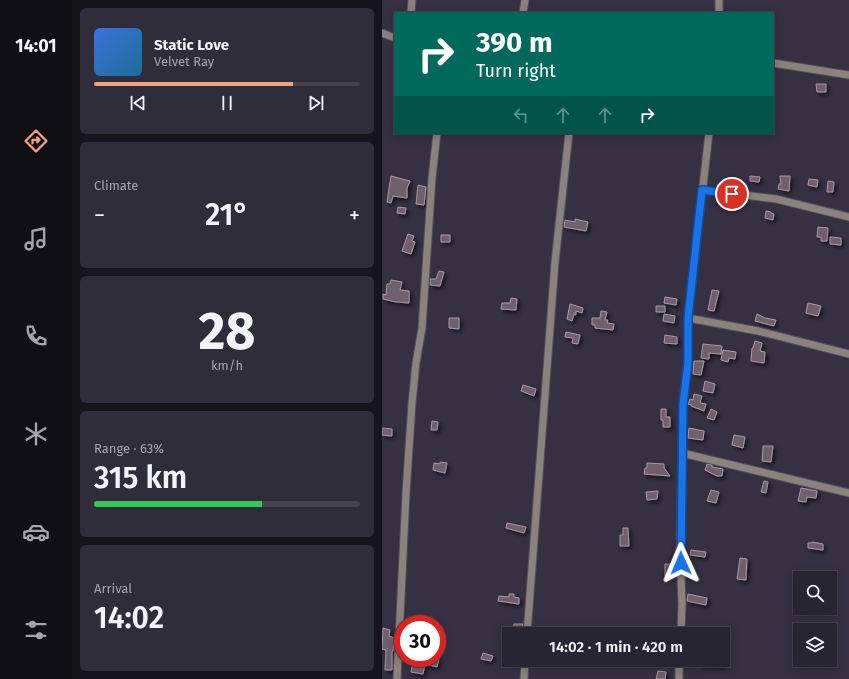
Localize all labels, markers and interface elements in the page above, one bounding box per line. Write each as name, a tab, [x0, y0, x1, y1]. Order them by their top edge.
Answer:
text: 390 m	[476, 26, 553, 59]
icon: right	[410, 28, 462, 80]
text: 14:01	[15, 35, 57, 57]
text: Static Love	[154, 36, 229, 54]
text: Velvet Ray	[154, 54, 214, 69]
text: Turn right	[476, 60, 556, 82]
icon: previous	[127, 92, 149, 114]
icon: pause	[216, 92, 238, 114]
icon: next	[305, 92, 327, 114]
icon: left	[510, 104, 532, 126]
icon: ahead	[552, 104, 574, 126]
icon: ahead	[594, 104, 616, 126]
icon: right	[636, 104, 658, 126]
icon: directions	[22, 127, 50, 155]
pin	[715, 177, 749, 211]
text: Climate	[94, 178, 138, 193]
icon: arrive	[721, 183, 743, 205]
text: 21°	[205, 197, 249, 233]
text: −	[94, 202, 105, 229]
text: +	[349, 202, 360, 229]
icon: music	[22, 225, 50, 253]
text: 28	[198, 300, 256, 363]
icon: phone	[22, 322, 50, 350]
text: km/h	[211, 358, 243, 373]
icon: climate	[22, 420, 50, 448]
text: Range · 63%	[94, 441, 164, 456]
text: 315 km	[94, 460, 187, 496]
icon: car	[22, 518, 50, 546]
position arrow	[660, 542, 702, 584]
map controls	[793, 571, 837, 667]
button: search	[793, 571, 837, 615]
text: Arrival	[94, 581, 132, 596]
text: 14:02	[94, 600, 164, 636]
speed limit sign: 30	[394, 615, 446, 667]
icon: filters	[22, 616, 50, 644]
button: layers	[793, 623, 837, 667]
text: 14:02 · 1 min · 420 m	[549, 638, 683, 656]

